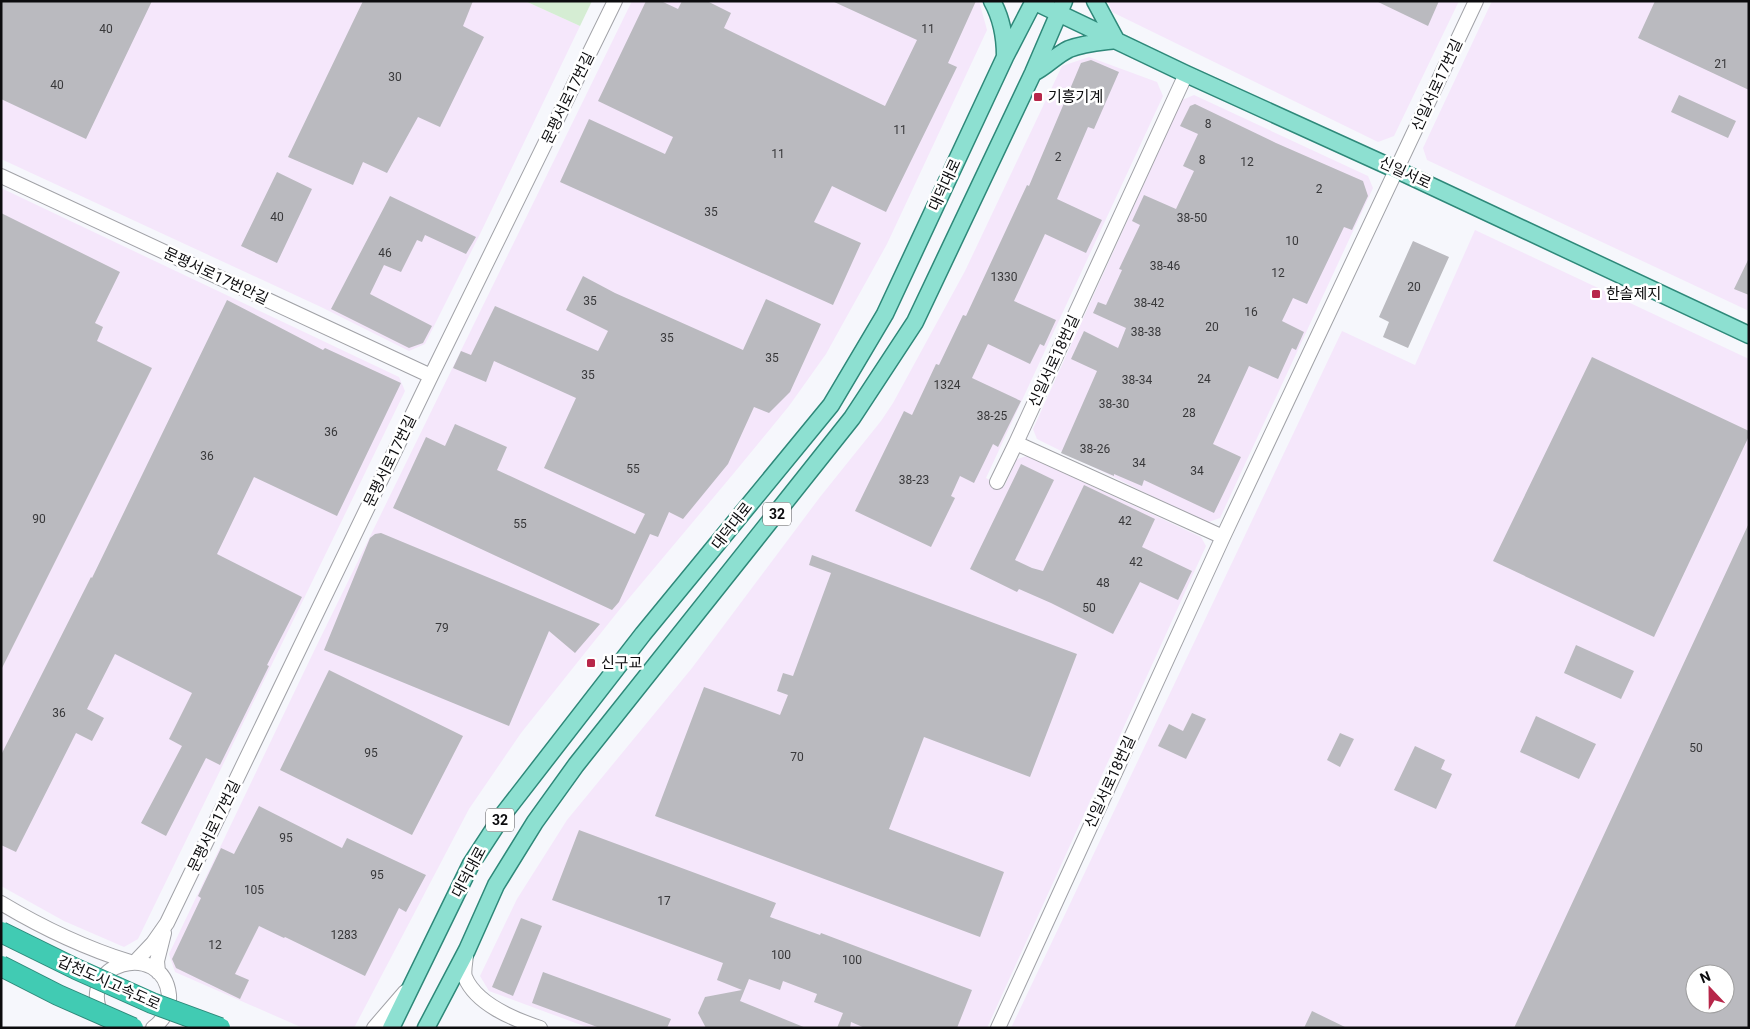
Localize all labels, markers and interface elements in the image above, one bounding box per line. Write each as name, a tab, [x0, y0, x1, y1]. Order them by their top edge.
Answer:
house number: 40	[99, 22, 113, 36]
house number: 11	[921, 22, 935, 36]
street label: 신일서로17번길	[1408, 36, 1466, 134]
street label: 문평서로17번길	[538, 49, 598, 147]
house number: 21	[1714, 57, 1728, 71]
house number: 30	[388, 70, 402, 84]
house number: 40	[50, 78, 64, 92]
place label: 기흥기계	[1048, 88, 1103, 106]
marker: 기흥기계	[1032, 91, 1044, 103]
house number: 8	[1205, 117, 1212, 131]
house number: 11	[893, 123, 907, 137]
house number: 11	[771, 147, 785, 161]
house number: 2	[1055, 150, 1062, 164]
house number: 8	[1199, 153, 1206, 167]
street label: 신일서로	[1376, 153, 1434, 193]
house number: 12	[1240, 155, 1254, 169]
street label: 대덕대로	[925, 156, 965, 214]
house number: 2	[1316, 182, 1323, 196]
house number: 35	[704, 205, 718, 219]
house number: 40	[270, 210, 284, 224]
house number: 38-50	[1177, 211, 1207, 225]
house number: 10	[1285, 234, 1299, 248]
street label: 문평서로17번안길	[161, 244, 271, 308]
house number: 46	[378, 246, 392, 260]
house number: 38-46	[1150, 259, 1180, 273]
house number: 12	[1271, 266, 1285, 280]
house number: 1330	[991, 270, 1018, 284]
house number: 20	[1407, 280, 1421, 294]
place label: 한솔제지	[1606, 285, 1661, 303]
marker: 한솔제지	[1590, 288, 1602, 300]
house number: 35	[583, 294, 597, 308]
house number: 38-42	[1134, 296, 1164, 310]
house number: 16	[1244, 305, 1258, 319]
street label: 신일서로18번길	[1025, 312, 1083, 410]
house number: 20	[1205, 320, 1219, 334]
house number: 38-38	[1131, 325, 1161, 339]
house number: 35	[660, 331, 674, 345]
house number: 35	[765, 351, 779, 365]
house number: 35	[581, 368, 595, 382]
house number: 24	[1197, 372, 1211, 386]
house number: 38-34	[1122, 373, 1152, 387]
house number: 1324	[934, 378, 961, 392]
house number: 38-30	[1099, 397, 1129, 411]
house number: 28	[1182, 406, 1196, 420]
house number: 38-25	[977, 409, 1007, 423]
street label: 문평서로17번길	[360, 412, 420, 510]
house number: 36	[324, 425, 338, 439]
house number: 38-26	[1080, 442, 1110, 456]
house number: 36	[200, 449, 214, 463]
house number: 34	[1132, 456, 1146, 470]
house number: 55	[626, 462, 640, 476]
house number: 34	[1190, 464, 1204, 478]
house number: 38-23	[899, 473, 929, 487]
street label: 대덕대로	[708, 499, 756, 553]
road number: 32	[763, 502, 791, 526]
house number: 90	[32, 512, 46, 526]
house number: 42	[1118, 514, 1132, 528]
house number: 55	[513, 517, 527, 531]
house number: 42	[1129, 555, 1143, 569]
house number: 48	[1096, 576, 1110, 590]
house number: 50	[1082, 601, 1096, 615]
house number: 79	[435, 621, 449, 635]
place label: 신구교	[601, 654, 642, 672]
marker: 신구교	[585, 657, 597, 669]
house number: 36	[52, 706, 66, 720]
street label: 신일서로18번길	[1081, 733, 1139, 831]
house number: 50	[1689, 741, 1703, 755]
house number: 95	[364, 746, 378, 760]
house number: 70	[790, 750, 804, 764]
street label: 문평서로17번길	[184, 777, 244, 875]
road number: 32	[486, 808, 514, 832]
house number: 95	[279, 831, 293, 845]
street label: 대덕대로	[448, 843, 490, 901]
house number: 95	[370, 868, 384, 882]
house number: 105	[244, 883, 264, 897]
house number: 17	[657, 894, 671, 908]
house number: 1283	[331, 928, 357, 942]
house number: 12	[208, 938, 222, 952]
house number: 100	[771, 948, 791, 962]
street label: 갑천도시고속도로	[55, 952, 163, 1014]
house number: 100	[842, 953, 862, 967]
north arrow	[1685, 964, 1735, 1014]
text: N	[1698, 968, 1713, 986]

